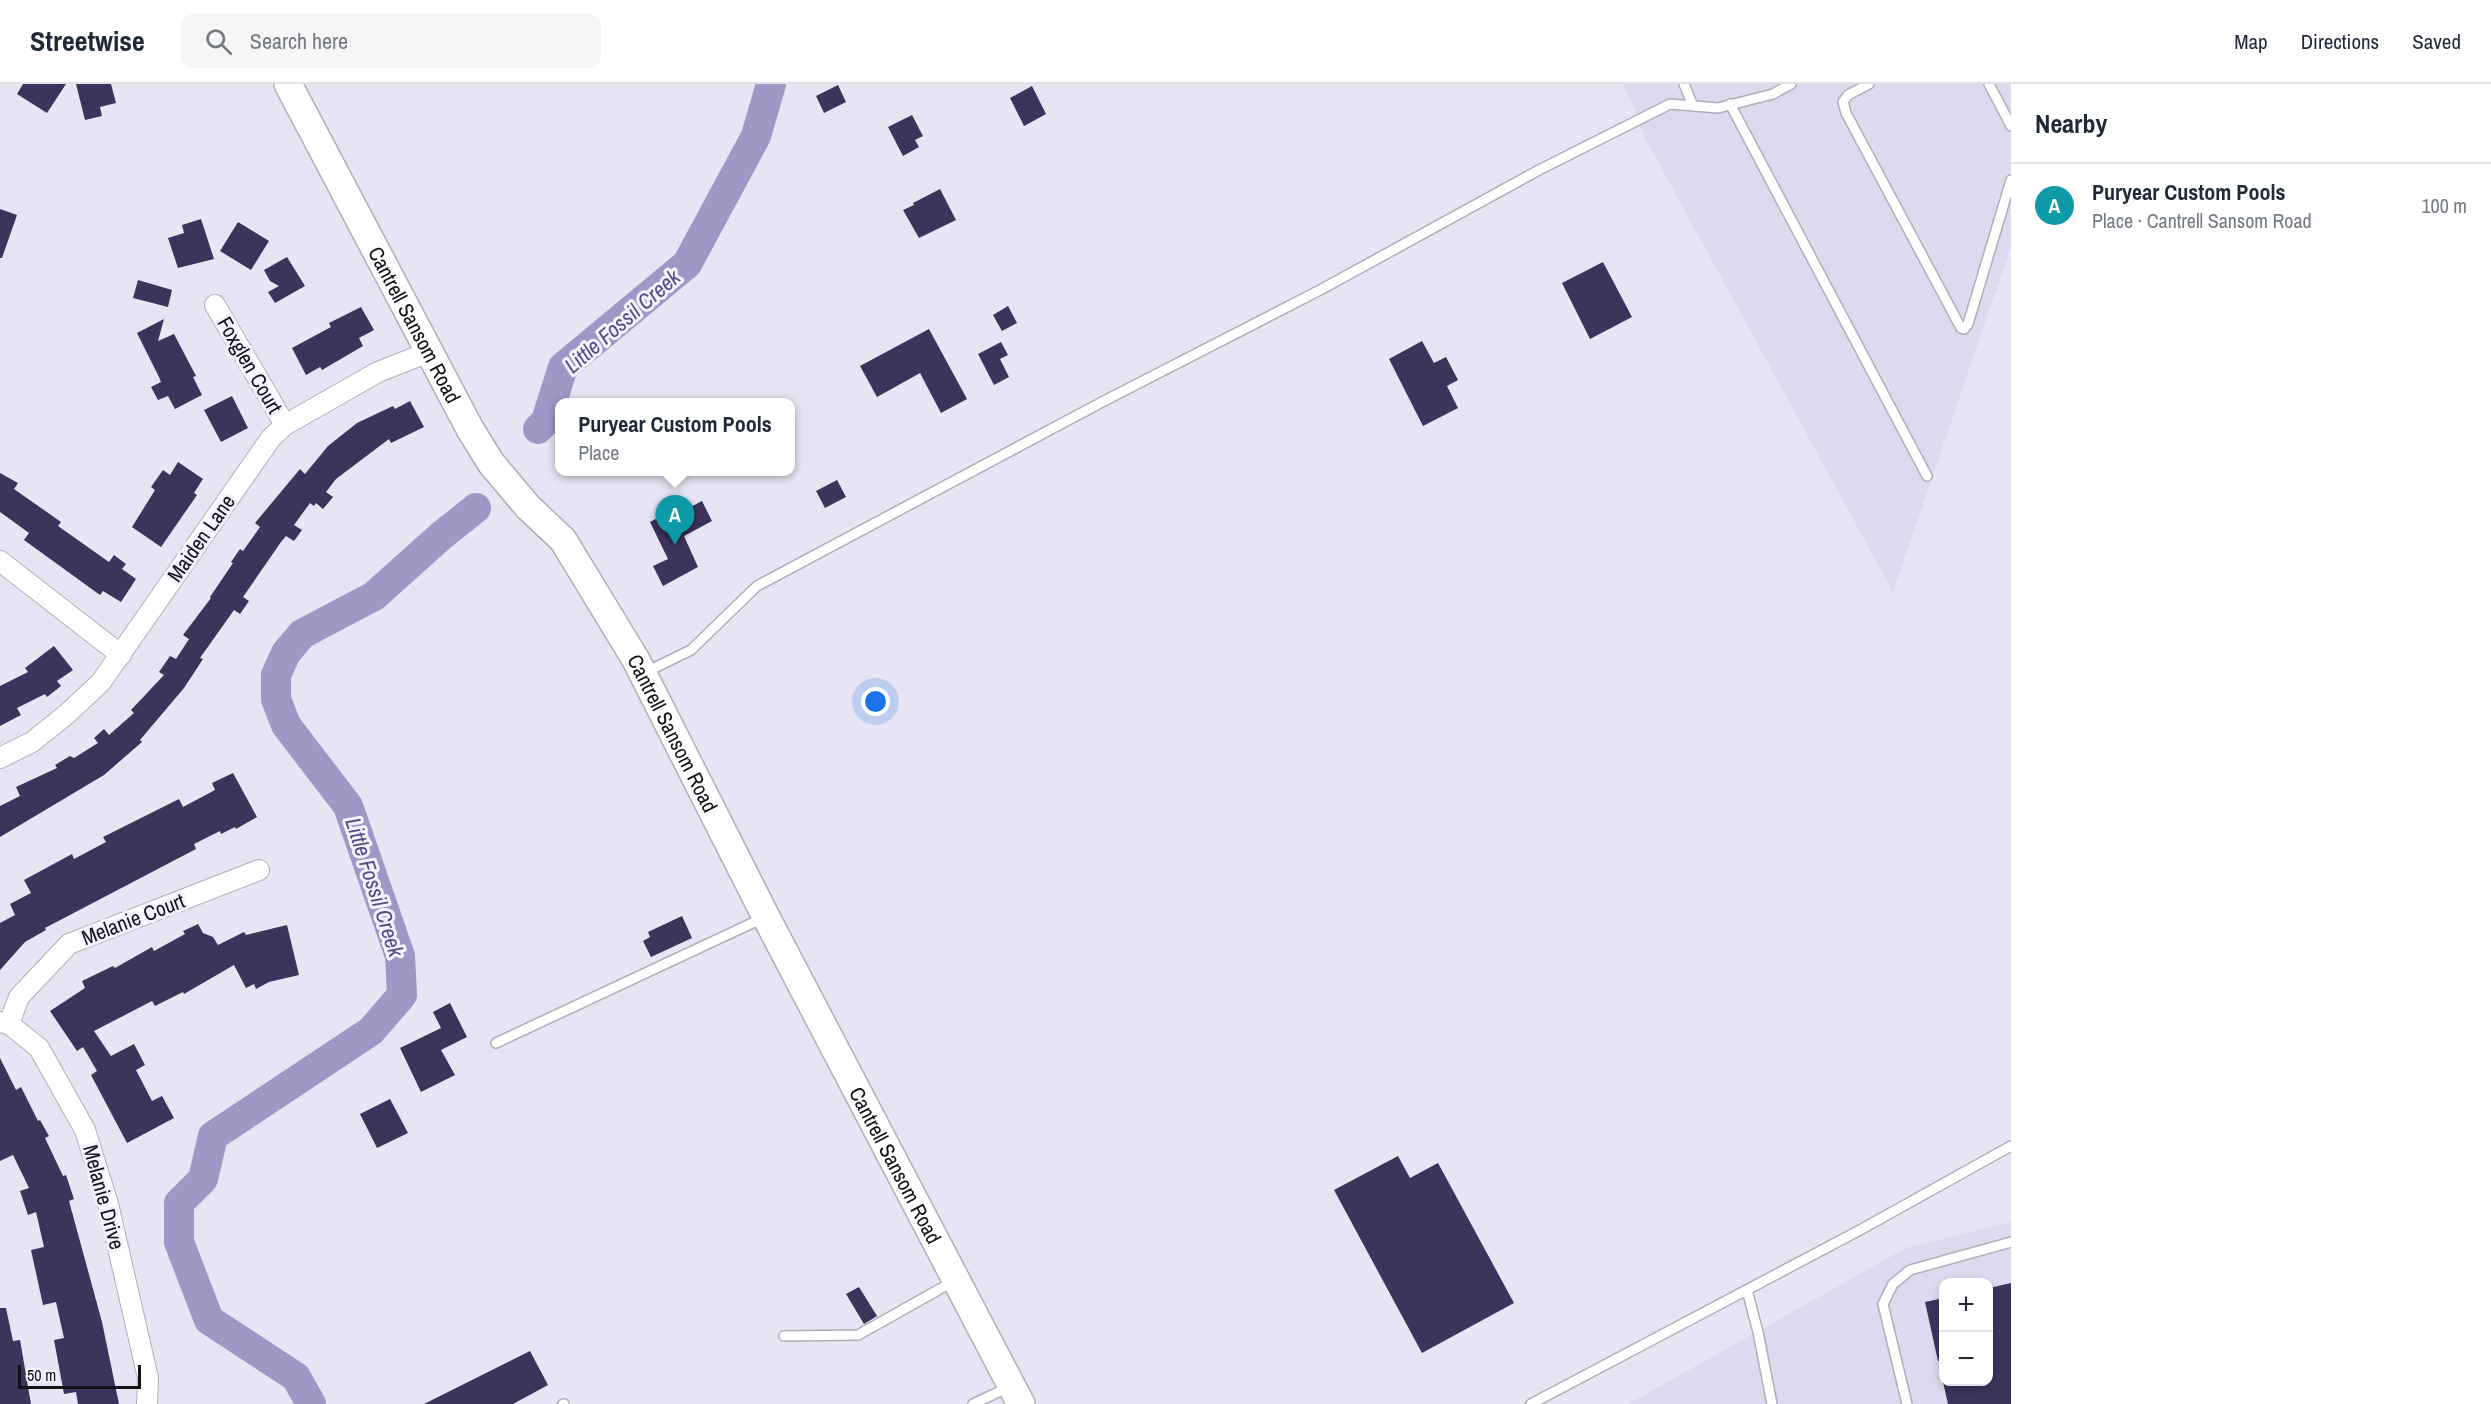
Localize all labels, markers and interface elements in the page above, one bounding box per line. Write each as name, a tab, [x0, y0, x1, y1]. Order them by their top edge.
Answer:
search box	[181, 14, 601, 68]
text: Streetwise	[30, 22, 145, 60]
icon: search	[202, 25, 235, 58]
text: Search here	[250, 26, 348, 56]
text: Map	[2234, 27, 2268, 56]
text: Directions	[2301, 27, 2379, 56]
text: Saved	[2412, 27, 2461, 56]
text: Nearby	[2035, 106, 2107, 141]
text: Puryear Custom Pools	[2092, 177, 2286, 207]
text: A	[2049, 192, 2060, 219]
text: 100 m	[2421, 192, 2467, 219]
text: Place · Cantrell Sansom Road	[2092, 207, 2312, 234]
street label: Cantrell Sansom Road	[362, 241, 468, 408]
water label: Little Fossil Creek	[558, 262, 687, 380]
street label: Foxglen Court	[211, 311, 289, 419]
popup	[555, 398, 795, 476]
text: Puryear Custom Pools	[578, 409, 772, 439]
text: Place	[578, 439, 619, 466]
street label: Maiden Lane	[160, 489, 242, 587]
pin: A	[656, 496, 694, 545]
street label: Cantrell Sansom Road	[621, 649, 725, 817]
your location	[861, 687, 890, 716]
water label: Little Fossil Creek	[338, 814, 412, 961]
street label: Melanie Court	[77, 886, 189, 952]
street label: Cantrell Sansom Road	[843, 1081, 949, 1248]
street label: Melanie Drive	[76, 1141, 132, 1253]
map controls	[1939, 1278, 1993, 1386]
button: +	[1939, 1278, 1993, 1332]
button: −	[1939, 1332, 1993, 1386]
scale bar	[18, 1362, 141, 1390]
text: 50 m	[27, 1364, 56, 1386]

